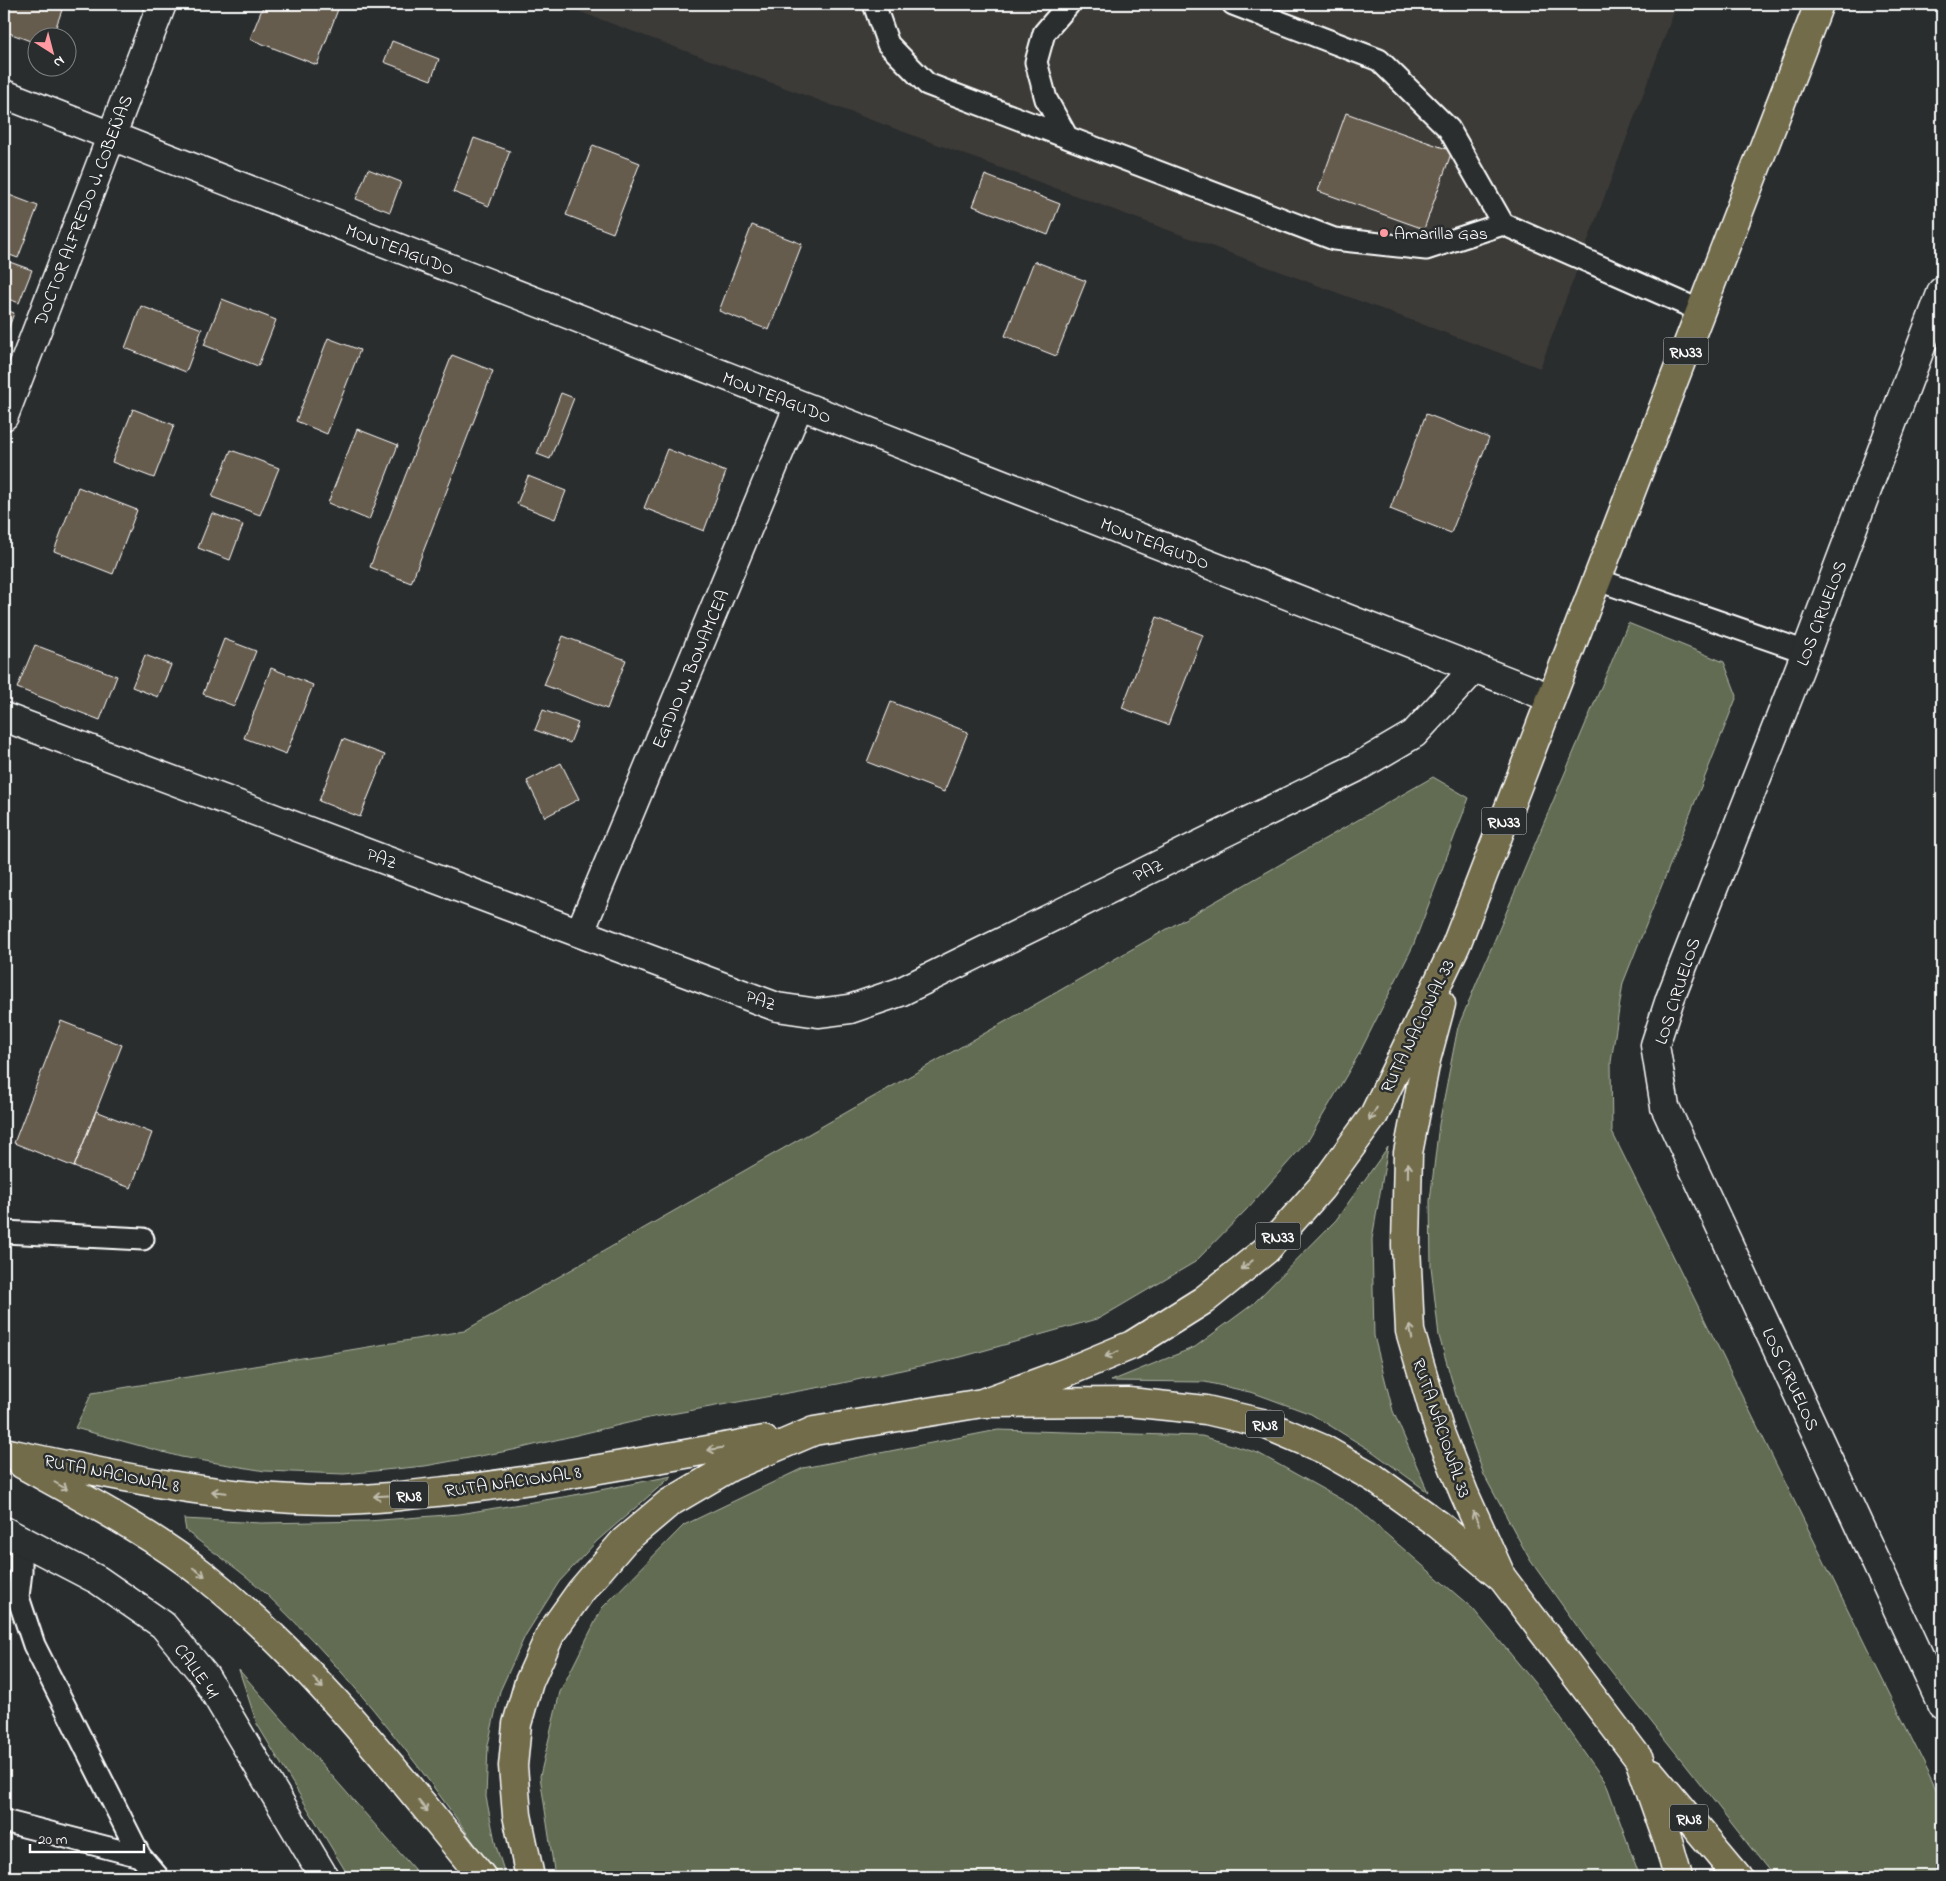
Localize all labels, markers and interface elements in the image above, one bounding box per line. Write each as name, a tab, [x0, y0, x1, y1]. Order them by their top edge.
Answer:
north arrow	[28, 28, 78, 78]
text: N	[49, 50, 69, 73]
street label: DOCTOR ALFREDO J. COBEÑAS	[28, 92, 141, 331]
street label: MONTEAGUDO	[341, 218, 458, 284]
place label: Amarilla Gas	[1394, 222, 1488, 248]
marker: Amarilla Gas	[1378, 227, 1390, 239]
road number: RN33	[1664, 338, 1708, 364]
street label: MONTEAGUDO	[718, 366, 835, 432]
street label: MONTEAGUDO	[1096, 512, 1213, 578]
street label: LOS CIRUELOS	[1791, 557, 1855, 670]
street label: EGIDIO N. BONAMCEA	[647, 586, 737, 753]
road number: RN33	[1482, 808, 1526, 834]
street label: PAZ	[362, 842, 400, 877]
street label: PAZ	[1129, 853, 1168, 890]
street label: LOS CIRUELOS	[1649, 935, 1708, 1048]
street label: RUTA NACIONAL 33	[1375, 956, 1462, 1098]
street label: PAZ	[742, 985, 779, 1019]
one-way arrow	[1368, 1107, 1378, 1121]
one-way arrow	[1403, 1162, 1412, 1178]
road number: RN33	[1256, 1222, 1300, 1250]
one-way arrow	[1241, 1260, 1254, 1271]
street label: LOS CIRUELOS	[1754, 1324, 1824, 1436]
one-way arrow	[1405, 1325, 1415, 1341]
one-way arrow	[1105, 1349, 1120, 1359]
street label: RUTA NACIONAL 33	[1404, 1356, 1476, 1502]
road number: RN8	[1246, 1410, 1284, 1438]
one-way arrow	[707, 1444, 723, 1454]
street label: RUTA NACIONAL 8	[42, 1449, 182, 1501]
street label: RUTA NACIONAL 8	[443, 1461, 583, 1505]
one-way arrow	[54, 1481, 69, 1491]
road number: RN8	[390, 1482, 428, 1508]
one-way arrow	[211, 1488, 227, 1497]
one-way arrow	[373, 1492, 389, 1501]
one-way arrow	[1470, 1511, 1480, 1526]
one-way arrow	[192, 1567, 206, 1577]
street label: CALLE 41	[166, 1639, 225, 1705]
one-way arrow	[312, 1676, 324, 1689]
one-way arrow	[418, 1799, 429, 1812]
road number: RN8	[1670, 1805, 1708, 1832]
scale bar	[30, 1821, 144, 1853]
text: 20 m	[38, 1829, 68, 1851]

